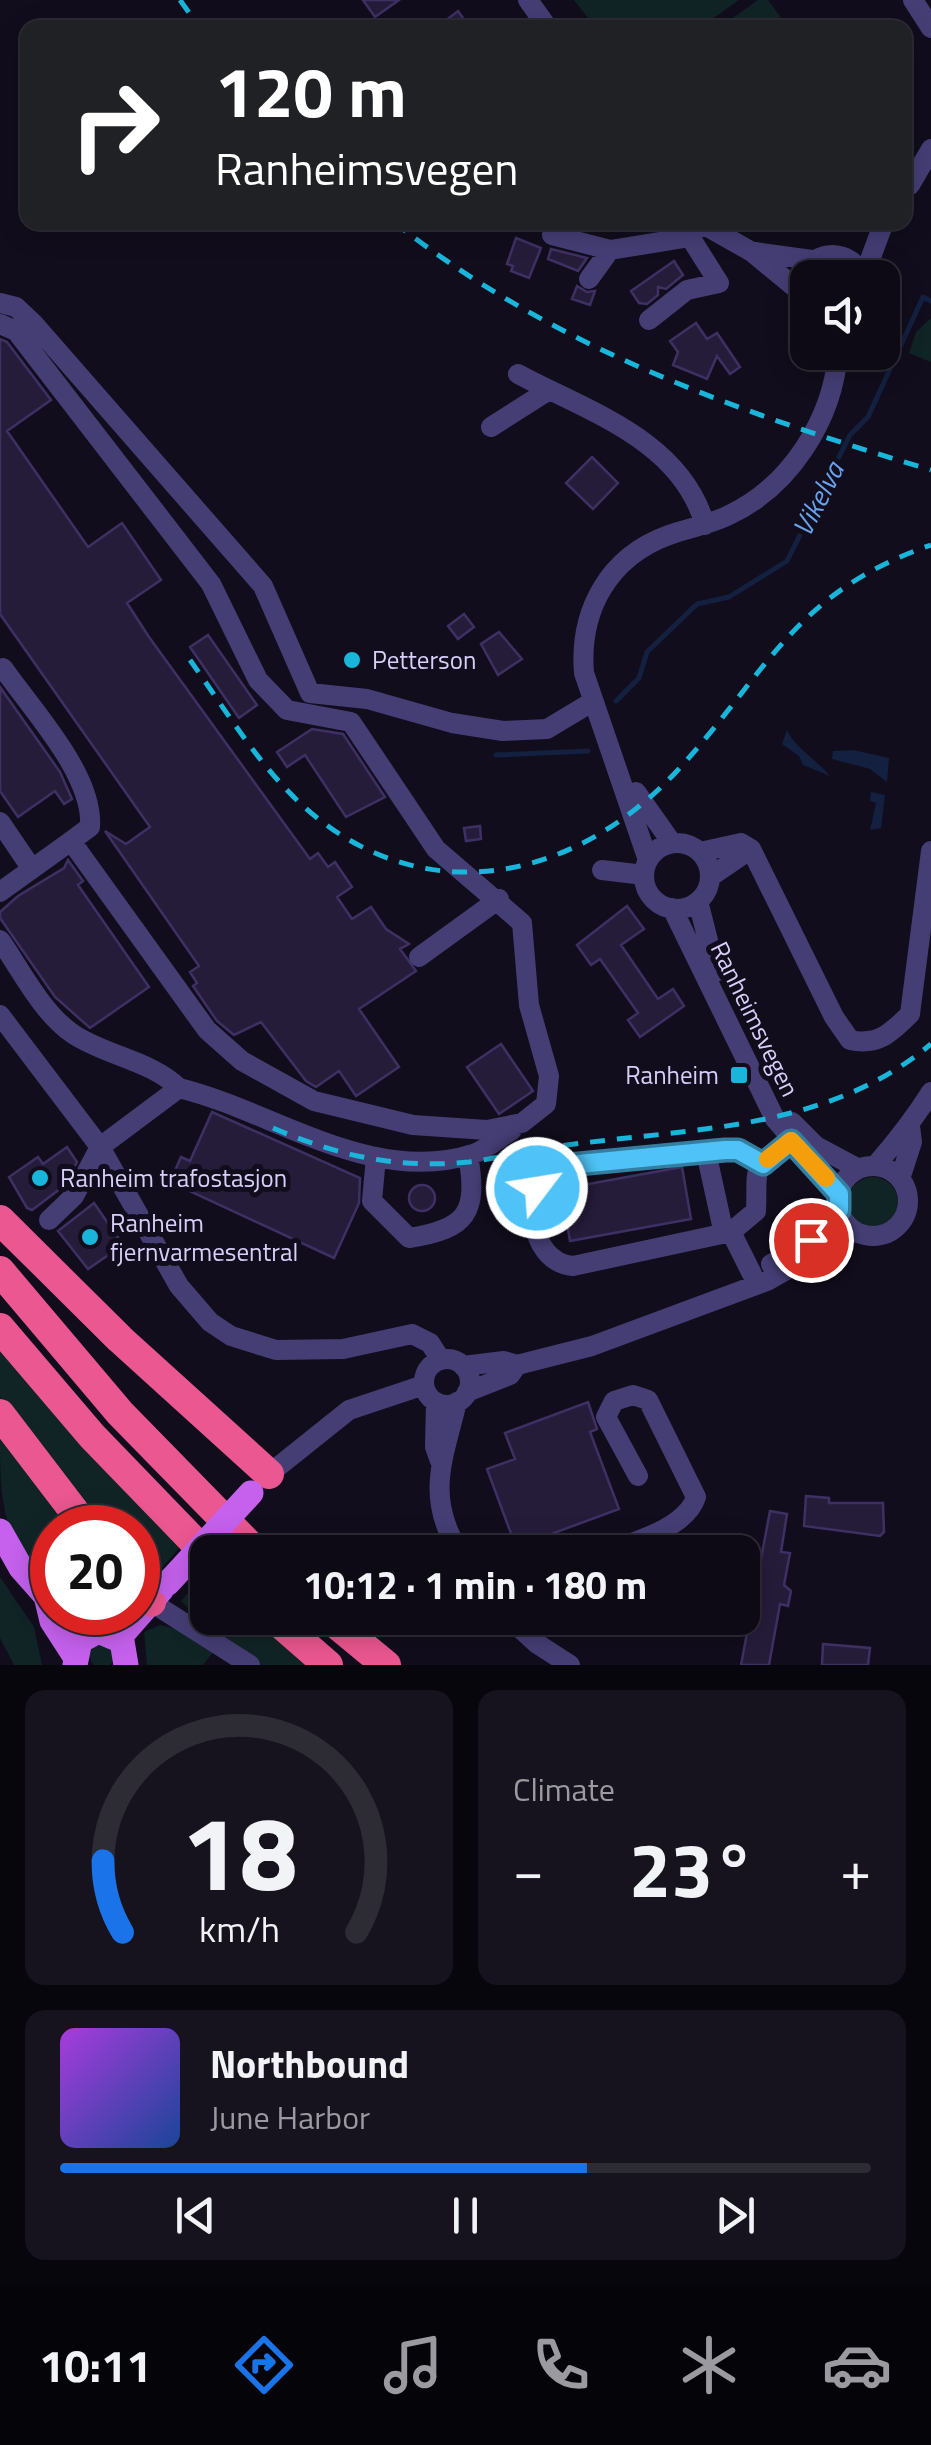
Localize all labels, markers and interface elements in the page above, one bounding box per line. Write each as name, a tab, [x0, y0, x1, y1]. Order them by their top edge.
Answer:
text: 120 m	[215, 38, 407, 144]
icon: right	[50, 60, 180, 190]
text: Ranheimsvegen	[215, 134, 518, 202]
map controls	[790, 260, 900, 370]
button: sound	[790, 260, 900, 370]
water label: Vikelva	[781, 452, 855, 543]
place label: Petterson	[372, 641, 476, 679]
marker: Petterson	[341, 649, 363, 671]
street label: Ranheimsvegen	[701, 935, 809, 1103]
place label: Ranheim	[625, 1056, 719, 1094]
marker: Ranheim	[728, 1064, 750, 1086]
position arrow	[485, 1136, 589, 1240]
place label: Ranheim trafostasjon	[60, 1159, 287, 1197]
marker: Ranheim trafostasjon	[29, 1167, 51, 1189]
pin	[769, 1198, 854, 1283]
place label: Ranheim fjernvarmesentral	[110, 1204, 298, 1271]
icon: arrive	[784, 1213, 839, 1268]
marker: Ranheim fjernvarmesentral	[79, 1226, 101, 1248]
speed limit sign: 20	[30, 1505, 160, 1635]
text: 10:12 · 1 min · 180 m	[303, 1556, 647, 1614]
text: Climate	[513, 1765, 615, 1813]
text: 18	[181, 1772, 297, 1930]
text: 23°	[629, 1812, 755, 1926]
text: −	[513, 1828, 544, 1911]
text: +	[840, 1828, 871, 1911]
text: km/h	[199, 1901, 279, 1956]
text: Northbound	[210, 2035, 409, 2093]
text: June Harbor	[210, 2093, 370, 2141]
icon: previous	[168, 2188, 223, 2243]
icon: pause	[438, 2188, 493, 2243]
icon: next	[708, 2188, 763, 2243]
icon: directions	[229, 2330, 299, 2400]
icon: music	[378, 2330, 448, 2400]
icon: phone	[526, 2330, 596, 2400]
icon: climate	[674, 2330, 744, 2400]
icon: car	[822, 2330, 892, 2400]
text: 10:11	[39, 2331, 151, 2399]

